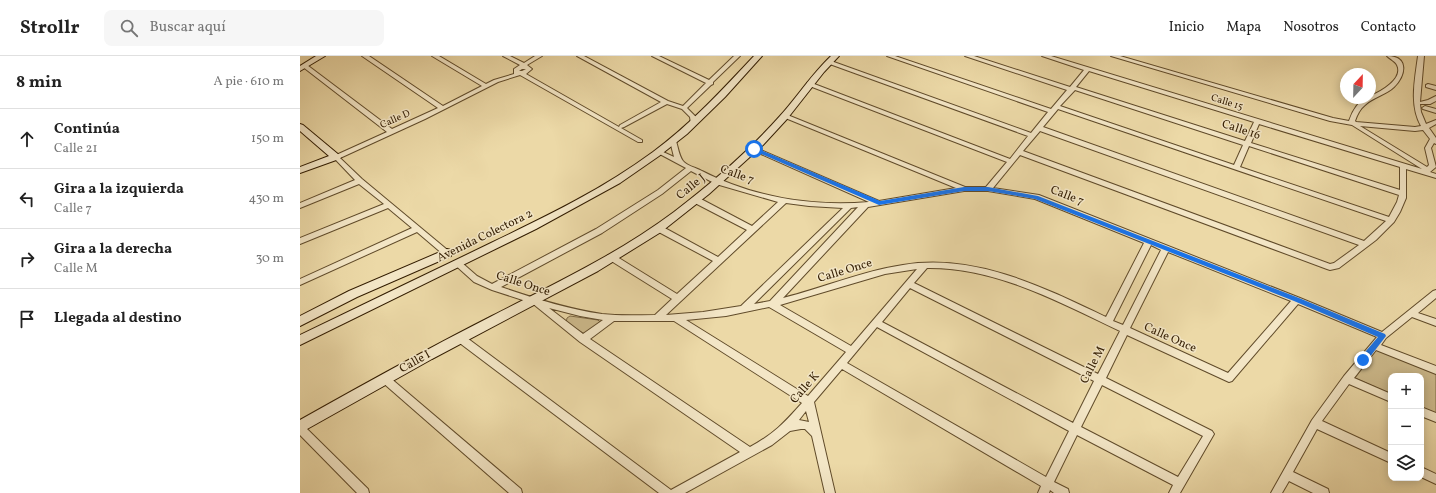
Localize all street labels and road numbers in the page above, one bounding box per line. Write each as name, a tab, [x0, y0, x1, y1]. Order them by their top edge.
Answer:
street label: Calle 15	[1209, 90, 1245, 114]
street label: Calle D	[378, 106, 412, 132]
street label: Calle 16	[1220, 116, 1262, 144]
street label: Calle 7	[718, 162, 756, 189]
street label: Calle J	[673, 170, 709, 204]
street label: Calle 7	[1048, 182, 1086, 210]
street label: Avenida Colectora 2	[434, 206, 536, 266]
street label: Calle Once	[816, 255, 874, 287]
street label: Calle Once	[494, 268, 552, 300]
street label: Calle Once	[1141, 319, 1199, 357]
street label: Calle M	[1077, 343, 1109, 387]
street label: Calle I	[397, 347, 433, 377]
street label: Calle K	[787, 369, 823, 407]

